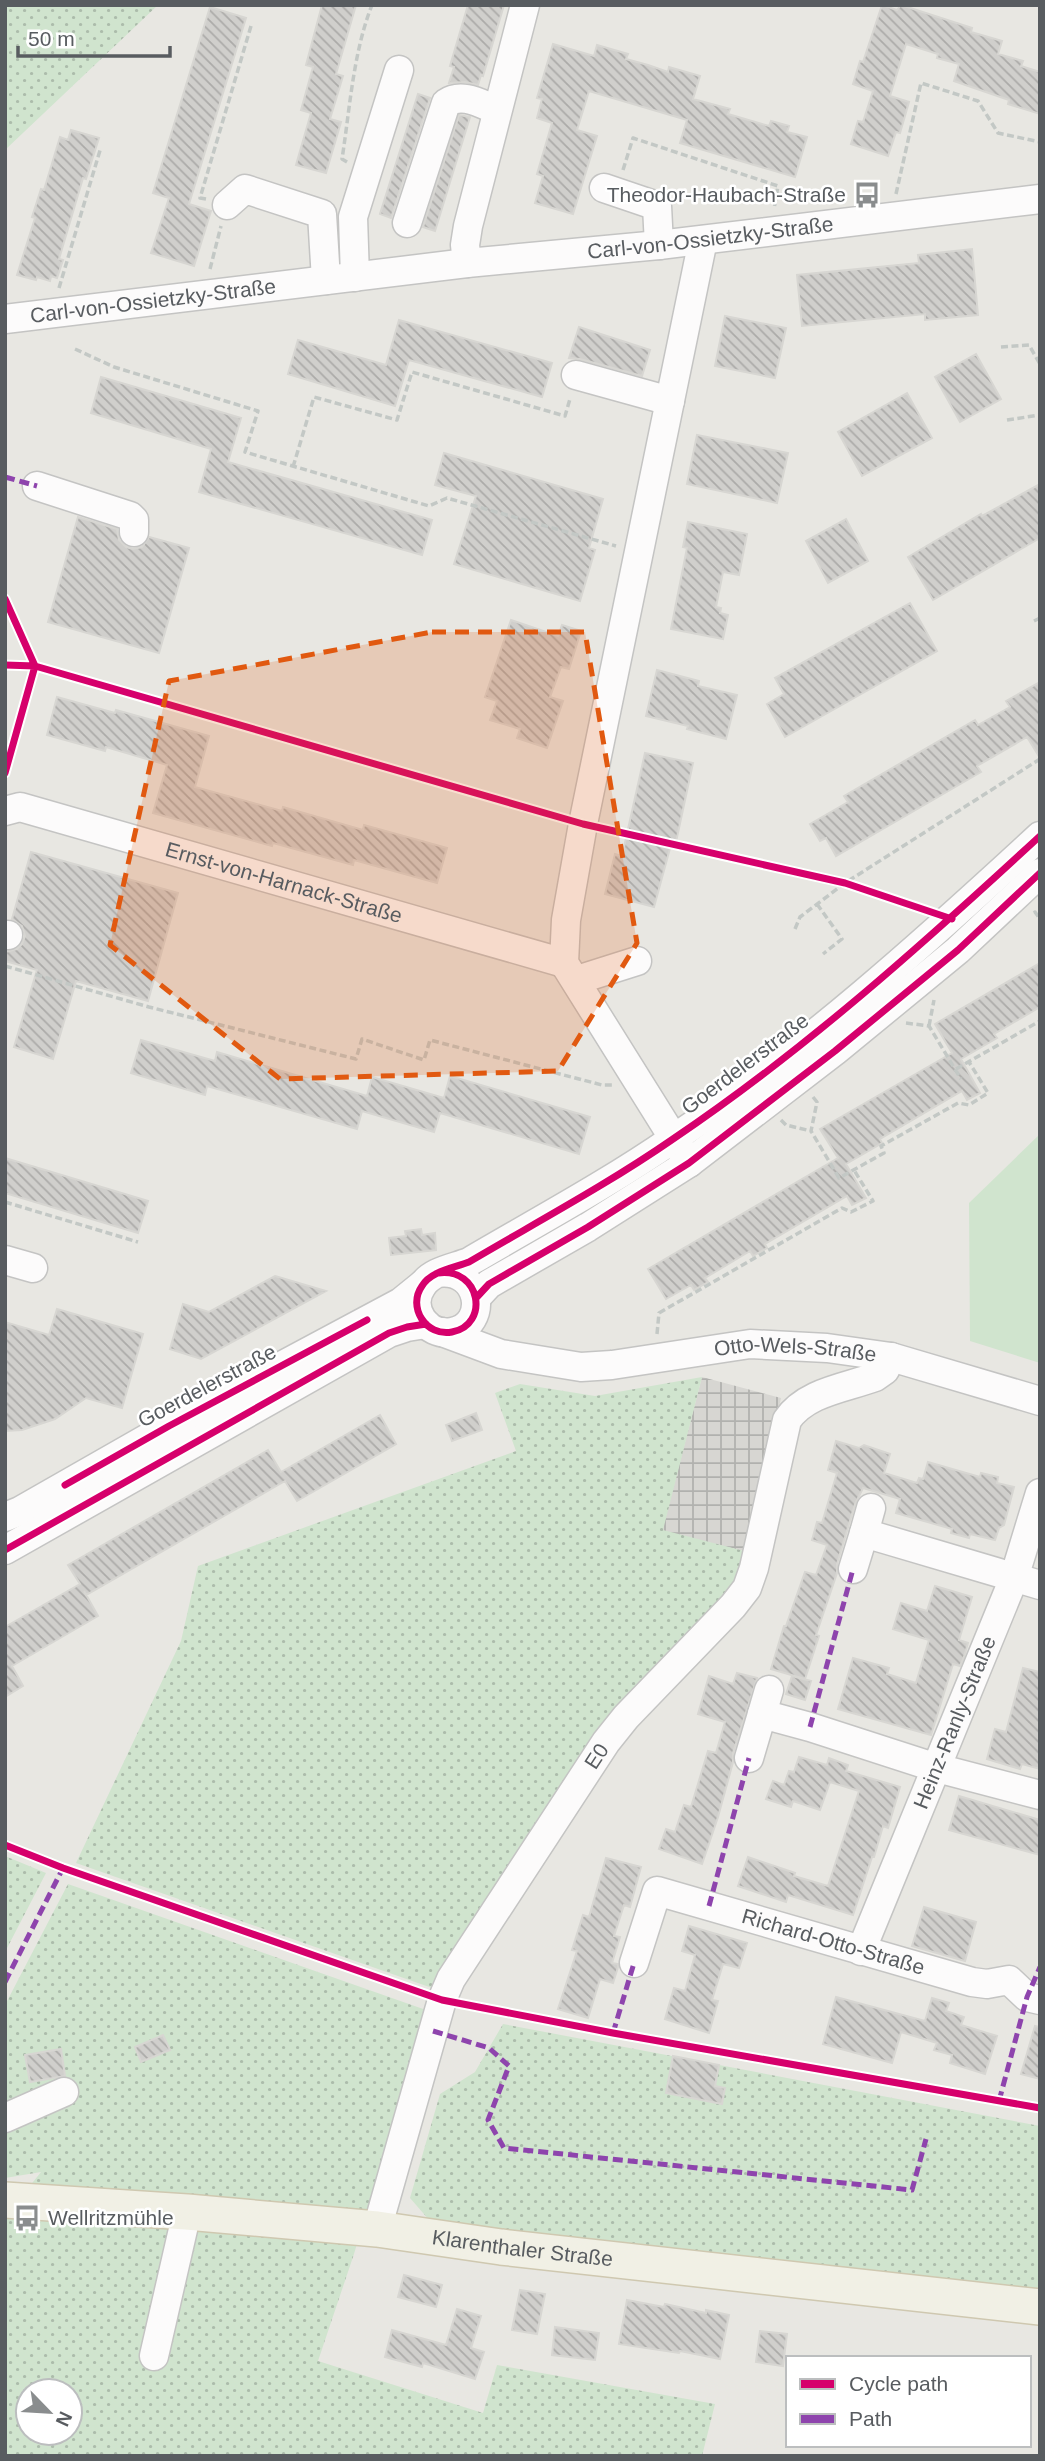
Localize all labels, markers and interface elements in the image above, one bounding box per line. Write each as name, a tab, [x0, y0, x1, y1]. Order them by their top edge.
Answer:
scale bar	[18, 14, 170, 58]
text: 50 m	[28, 27, 75, 50]
bus stop icon: Theodor-Haubach-Straße	[852, 180, 882, 210]
place label: Theodor-Haubach-Straße	[607, 183, 846, 206]
street label: Carl-von-Ossietzky-Straße	[586, 212, 835, 263]
street label: Carl-von-Ossietzky-Straße	[29, 274, 277, 327]
street label: Ernst-von-Harnack-Straße	[163, 837, 405, 927]
street label: Goerdelerstraße	[677, 1008, 813, 1119]
street label: Otto-Wels-Straße	[712, 1332, 878, 1366]
street label: Goerdelerstraße	[134, 1340, 280, 1432]
street label: Heinz-Ranly-Straße	[909, 1633, 1000, 1812]
street label: E0	[580, 1739, 613, 1773]
street label: Richard-Otto-Straße	[739, 1904, 927, 1979]
bus stop icon: Wellritzmühle	[12, 2203, 42, 2233]
place label: Wellritzmühle	[48, 2206, 174, 2229]
street label: Klarenthaler Straße	[431, 2225, 614, 2270]
legend	[786, 2356, 1031, 2447]
text: Cycle path	[849, 2372, 948, 2395]
north arrow	[14, 2377, 84, 2447]
text: Path	[849, 2407, 892, 2430]
text: N	[52, 2408, 76, 2430]

